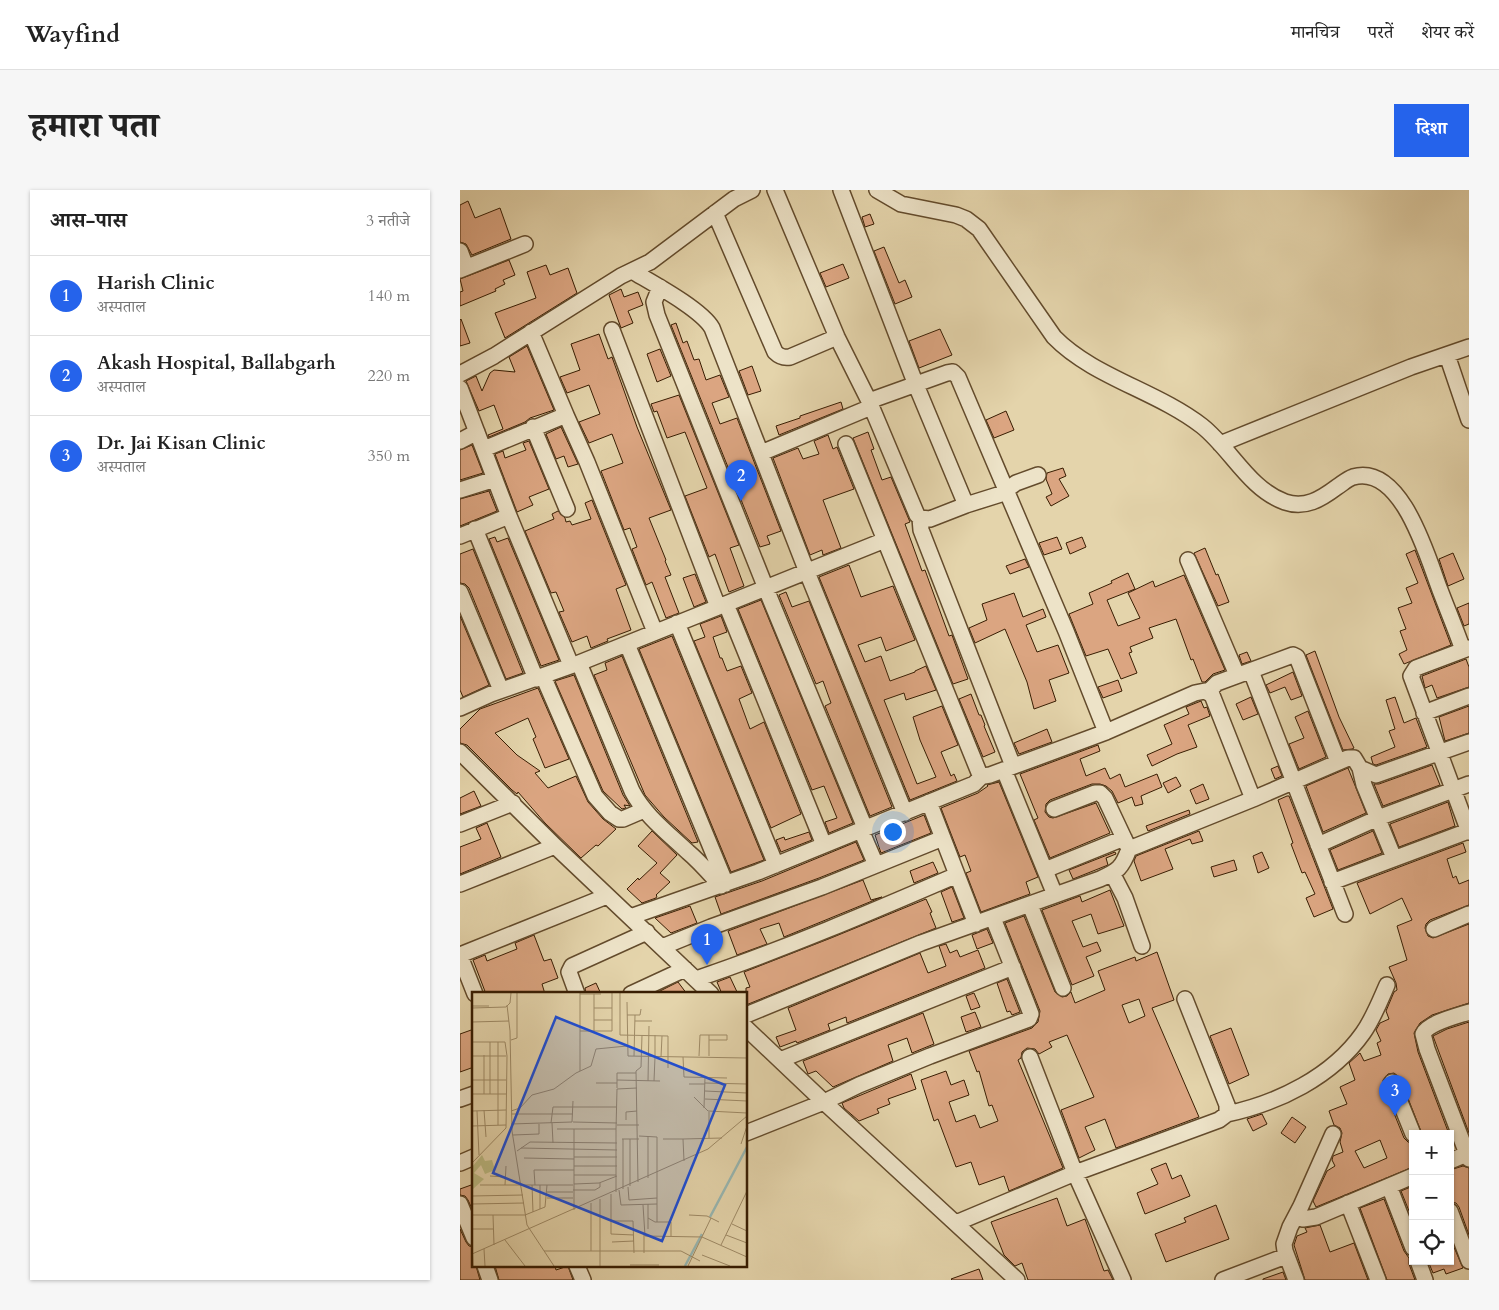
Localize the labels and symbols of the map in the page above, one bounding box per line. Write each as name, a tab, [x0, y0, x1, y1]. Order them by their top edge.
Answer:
pin: 2	[725, 460, 757, 501]
your location	[880, 819, 906, 845]
pin: 1	[691, 924, 723, 965]
inset map	[472, 992, 748, 1268]
pin: 3	[1379, 1075, 1411, 1116]

